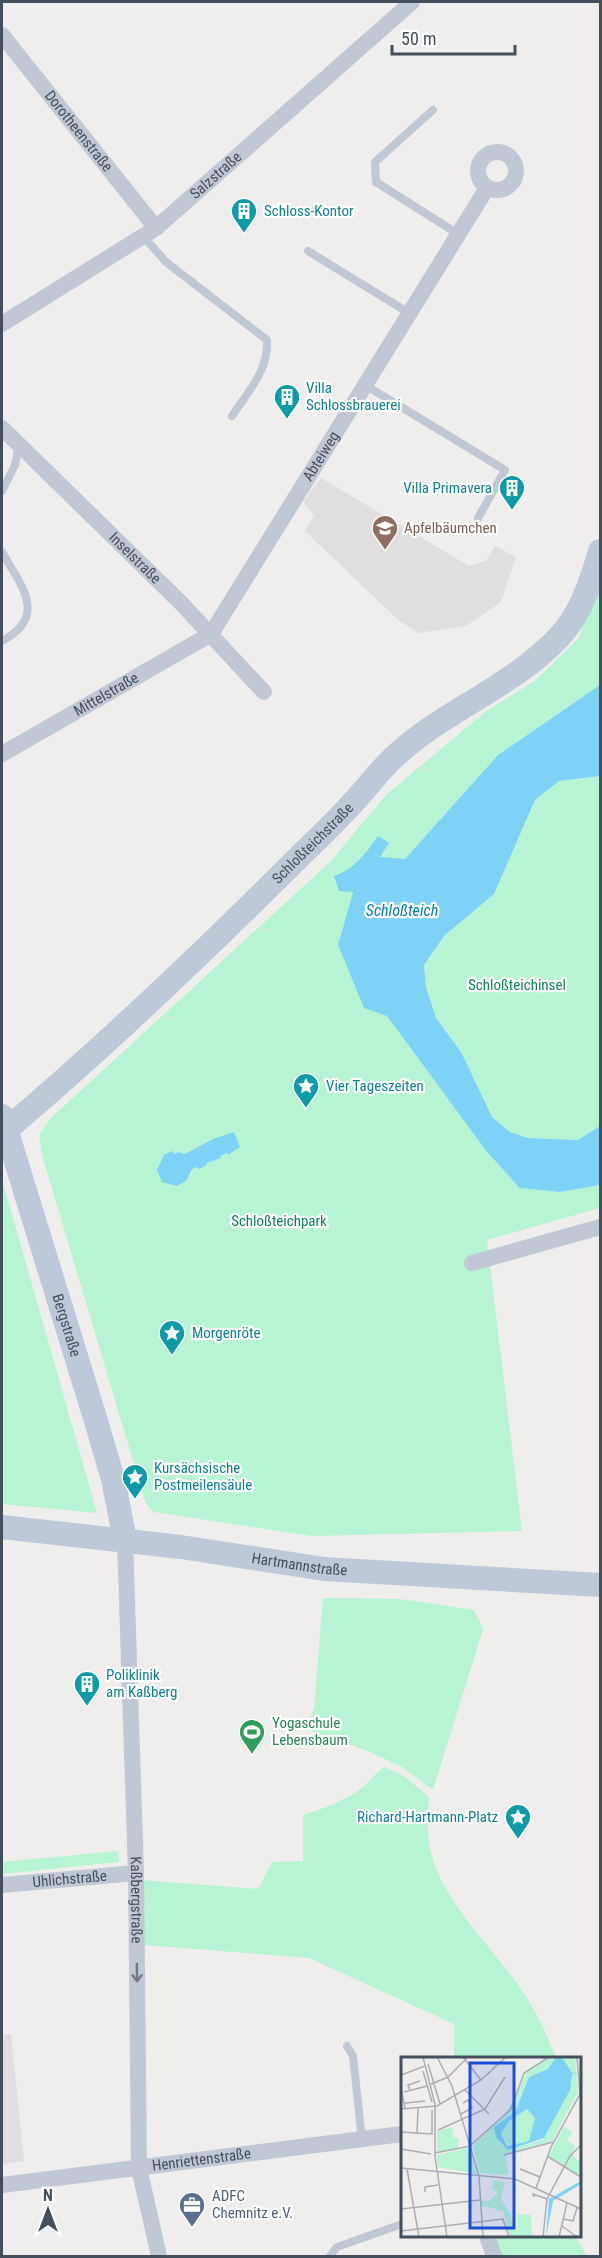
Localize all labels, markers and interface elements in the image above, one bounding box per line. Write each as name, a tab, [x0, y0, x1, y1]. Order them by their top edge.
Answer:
scale bar	[392, 18, 515, 56]
text: 50 m	[401, 28, 436, 49]
street label: Dorotheenstraße	[41, 87, 117, 175]
street label: Salzstraße	[186, 148, 245, 203]
building icon: Schloss-Kontor	[229, 196, 259, 234]
place label: Schloss-Kontor	[264, 202, 354, 220]
place label: Villa Schlossbrauerei	[306, 379, 401, 414]
building icon: Villa Schlossbrauerei	[272, 382, 302, 420]
street label: Abteiweg	[299, 428, 343, 484]
building icon: Villa Primavera	[497, 473, 527, 511]
place label: Villa Primavera	[403, 479, 492, 497]
school or university icon: Apfelbäumchen	[370, 513, 400, 551]
place label: Apfelbäumchen	[404, 519, 497, 537]
street label: Inselstraße	[105, 529, 165, 588]
street label: Mittelstraße	[70, 669, 142, 720]
street label: Schloßteichstraße	[268, 799, 357, 888]
water label: Schloßteich	[366, 901, 438, 920]
park label: Schloßteichinsel	[468, 976, 566, 994]
place icon: Vier Tageszeiten	[291, 1071, 321, 1109]
place label: Vier Tageszeiten	[326, 1077, 424, 1095]
park label: Schloßteichpark	[231, 1212, 327, 1230]
street label: Bergstraße	[48, 1292, 85, 1359]
place icon: Morgenröte	[157, 1318, 187, 1356]
place label: Morgenröte	[192, 1324, 260, 1342]
place label: Kursächsische Postmeilensäule	[154, 1459, 252, 1494]
place icon: Kursächsische Postmeilensäule	[120, 1462, 150, 1500]
street label: Hartmannstraße	[250, 1549, 348, 1579]
place label: Poliklinik am Kaßberg	[106, 1666, 177, 1701]
building icon: Poliklinik am Kaßberg	[72, 1669, 102, 1707]
place label: Yogaschule Lebensbaum	[272, 1714, 348, 1749]
sports icon: Yogaschule Lebensbaum	[237, 1717, 267, 1755]
place icon: Richard-Hartmann-Platz	[503, 1802, 533, 1840]
place label: Richard-Hartmann-Platz	[357, 1808, 498, 1826]
street label: Kaßbergstraße	[126, 1856, 146, 1943]
street label: Uhlichstraße	[32, 1867, 108, 1891]
one-way arrow	[131, 1963, 143, 1983]
inset map	[401, 2057, 581, 2237]
street label: Henriettenstraße	[151, 2144, 252, 2175]
north arrow	[18, 2180, 78, 2240]
text: N	[43, 2186, 53, 2205]
place label: ADFC Chemnitz e.V.	[212, 2187, 293, 2222]
office icon: ADFC Chemnitz e.V.	[177, 2190, 207, 2228]

